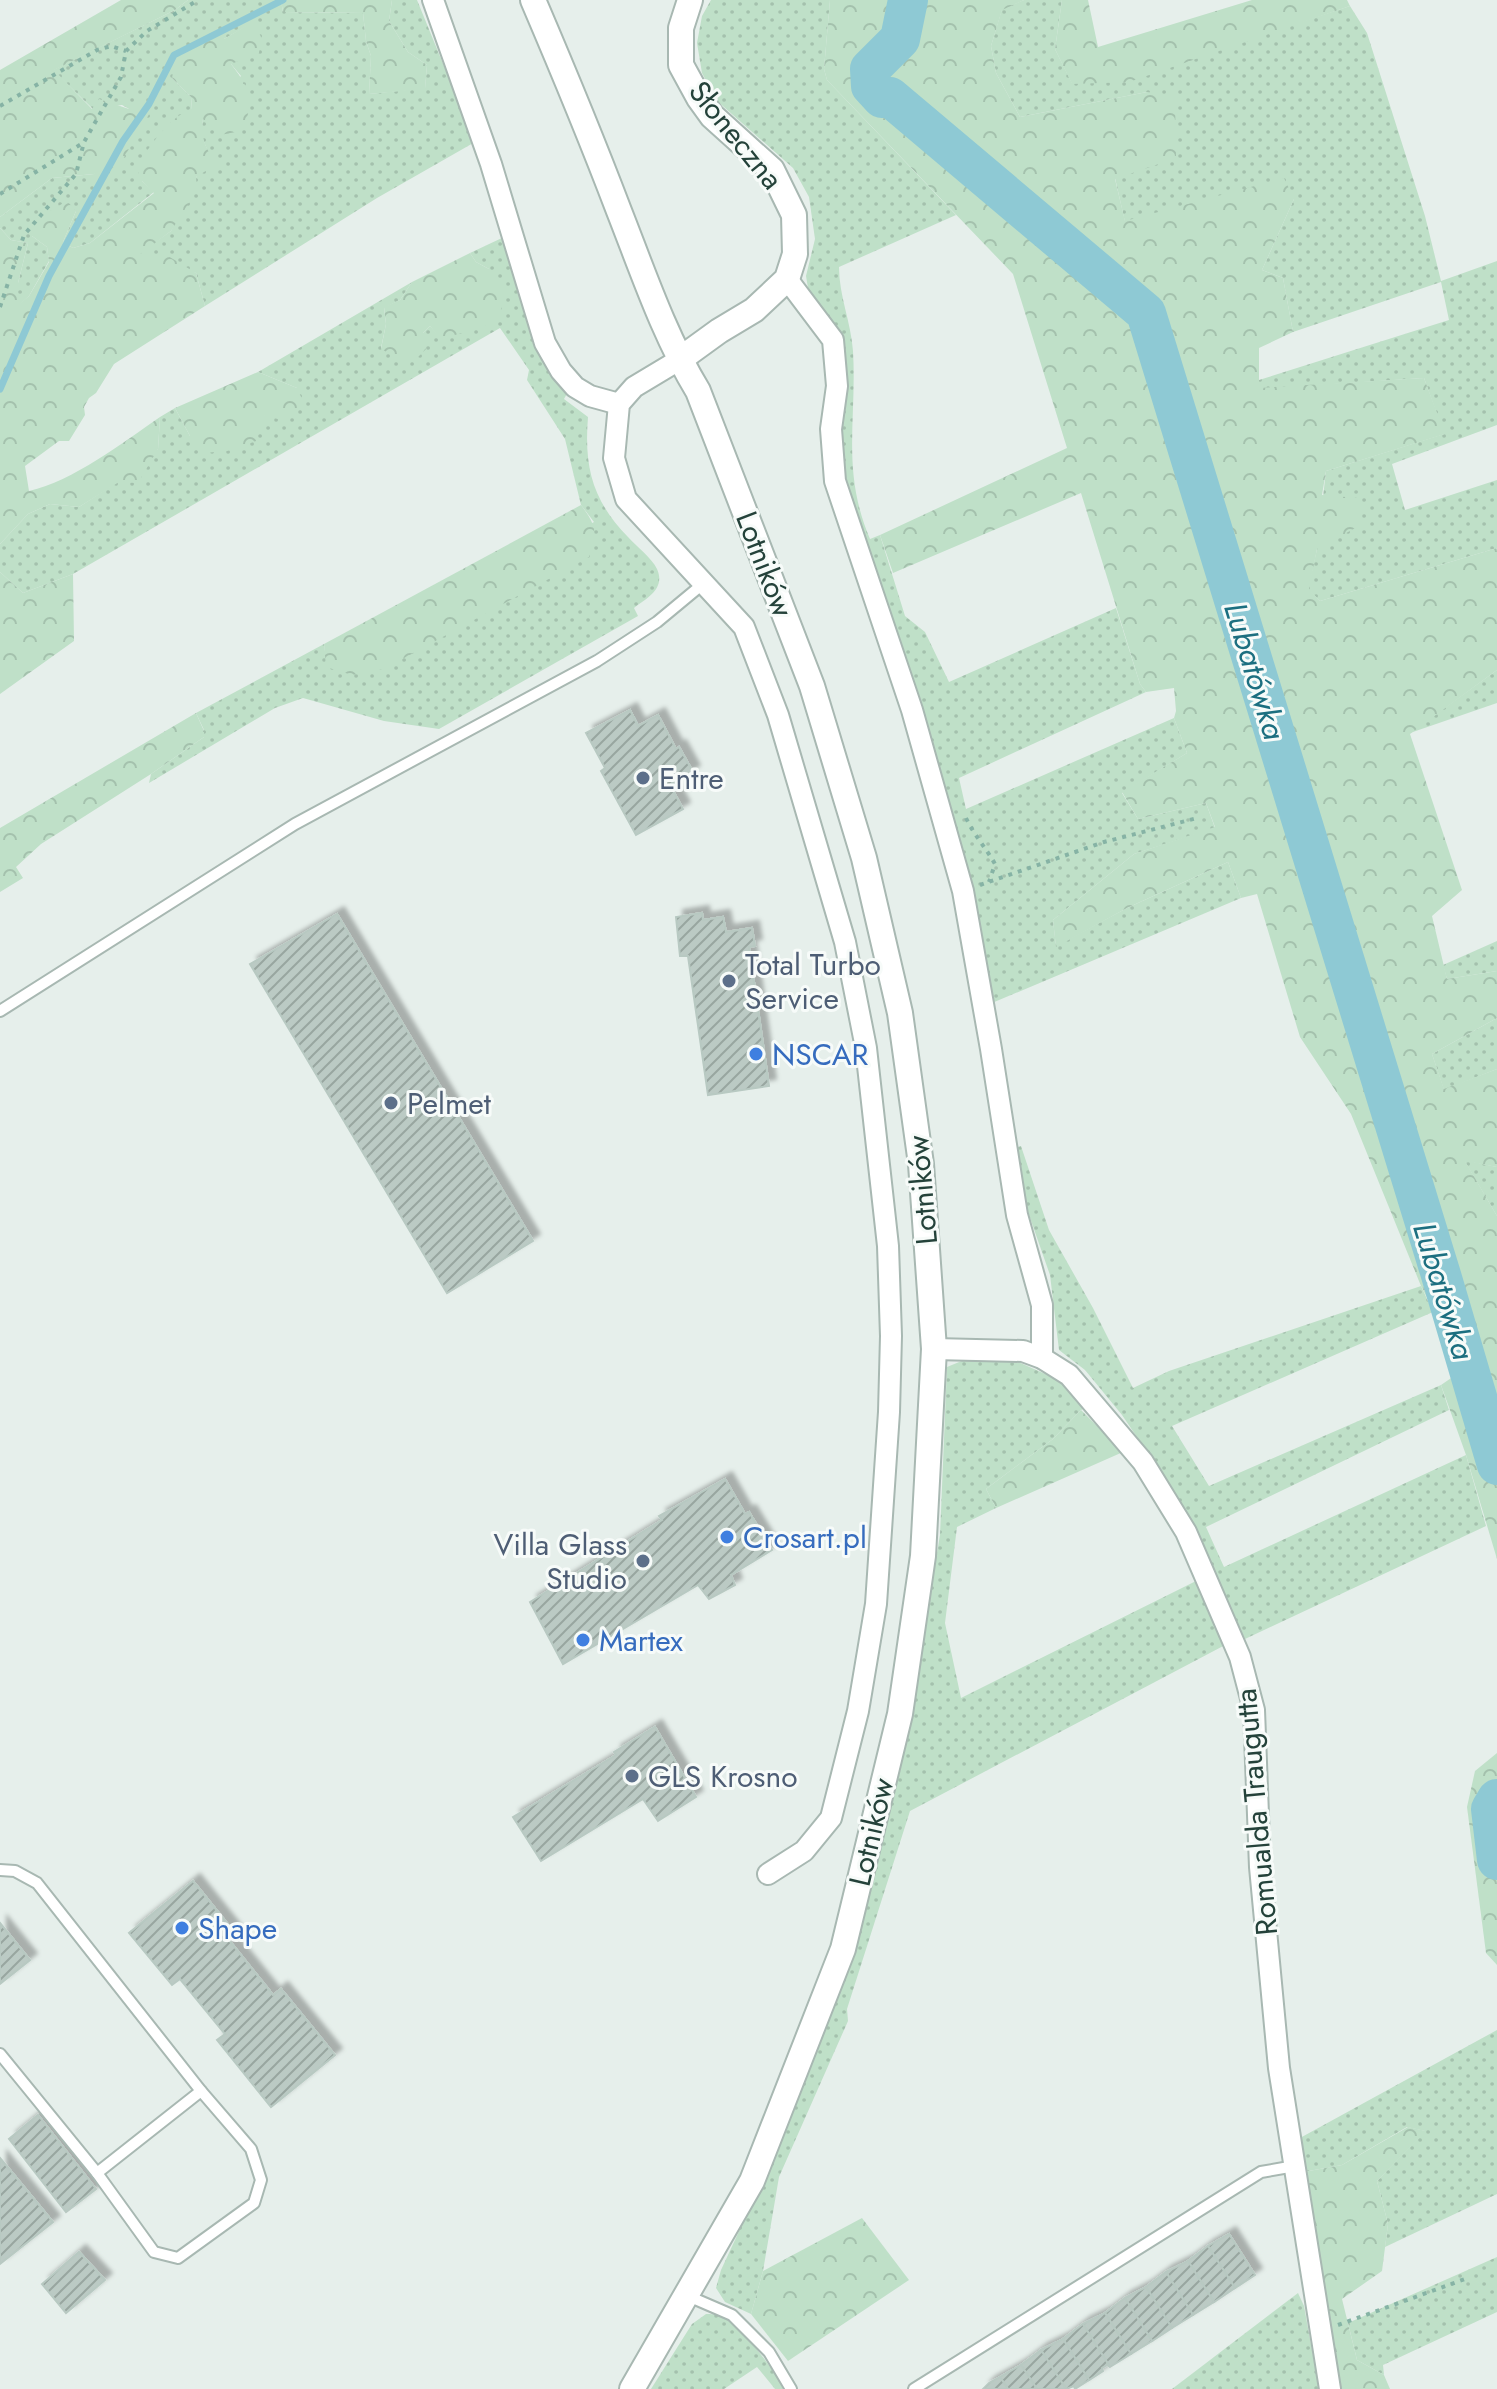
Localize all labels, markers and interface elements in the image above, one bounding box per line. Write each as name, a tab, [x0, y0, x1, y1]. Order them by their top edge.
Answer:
street label: Słoneczna	[679, 71, 793, 199]
street label: Lotników	[725, 505, 805, 623]
water label: Lubatówka	[1212, 597, 1298, 746]
place label: Entre	[659, 757, 724, 800]
marker: Entre	[634, 769, 652, 787]
place label: Total Turbo Service	[745, 943, 881, 1020]
marker: Total Turbo Service	[720, 972, 738, 990]
place label: NSCAR	[772, 1033, 869, 1076]
marker: NSCAR	[747, 1045, 765, 1063]
place label: Pelmet	[407, 1082, 492, 1125]
marker: Pelmet	[382, 1094, 400, 1112]
street label: Lotników	[896, 1133, 948, 1247]
water label: Lubatówka	[1401, 1217, 1487, 1366]
place label: Crosart.pl	[743, 1516, 867, 1559]
place label: Villa Glass Studio	[493, 1523, 627, 1600]
marker: Crosart.pl	[718, 1528, 736, 1546]
marker: Villa Glass Studio	[634, 1552, 652, 1570]
place label: Martex	[599, 1619, 683, 1662]
marker: Martex	[574, 1631, 592, 1649]
street label: Romualda Traugutta	[1224, 1687, 1288, 1937]
place label: GLS Krosno	[648, 1755, 798, 1798]
marker: GLS Krosno	[623, 1767, 641, 1785]
street label: Lotników	[838, 1773, 904, 1890]
place label: Shape	[198, 1907, 277, 1950]
marker: Shape	[173, 1919, 191, 1937]

